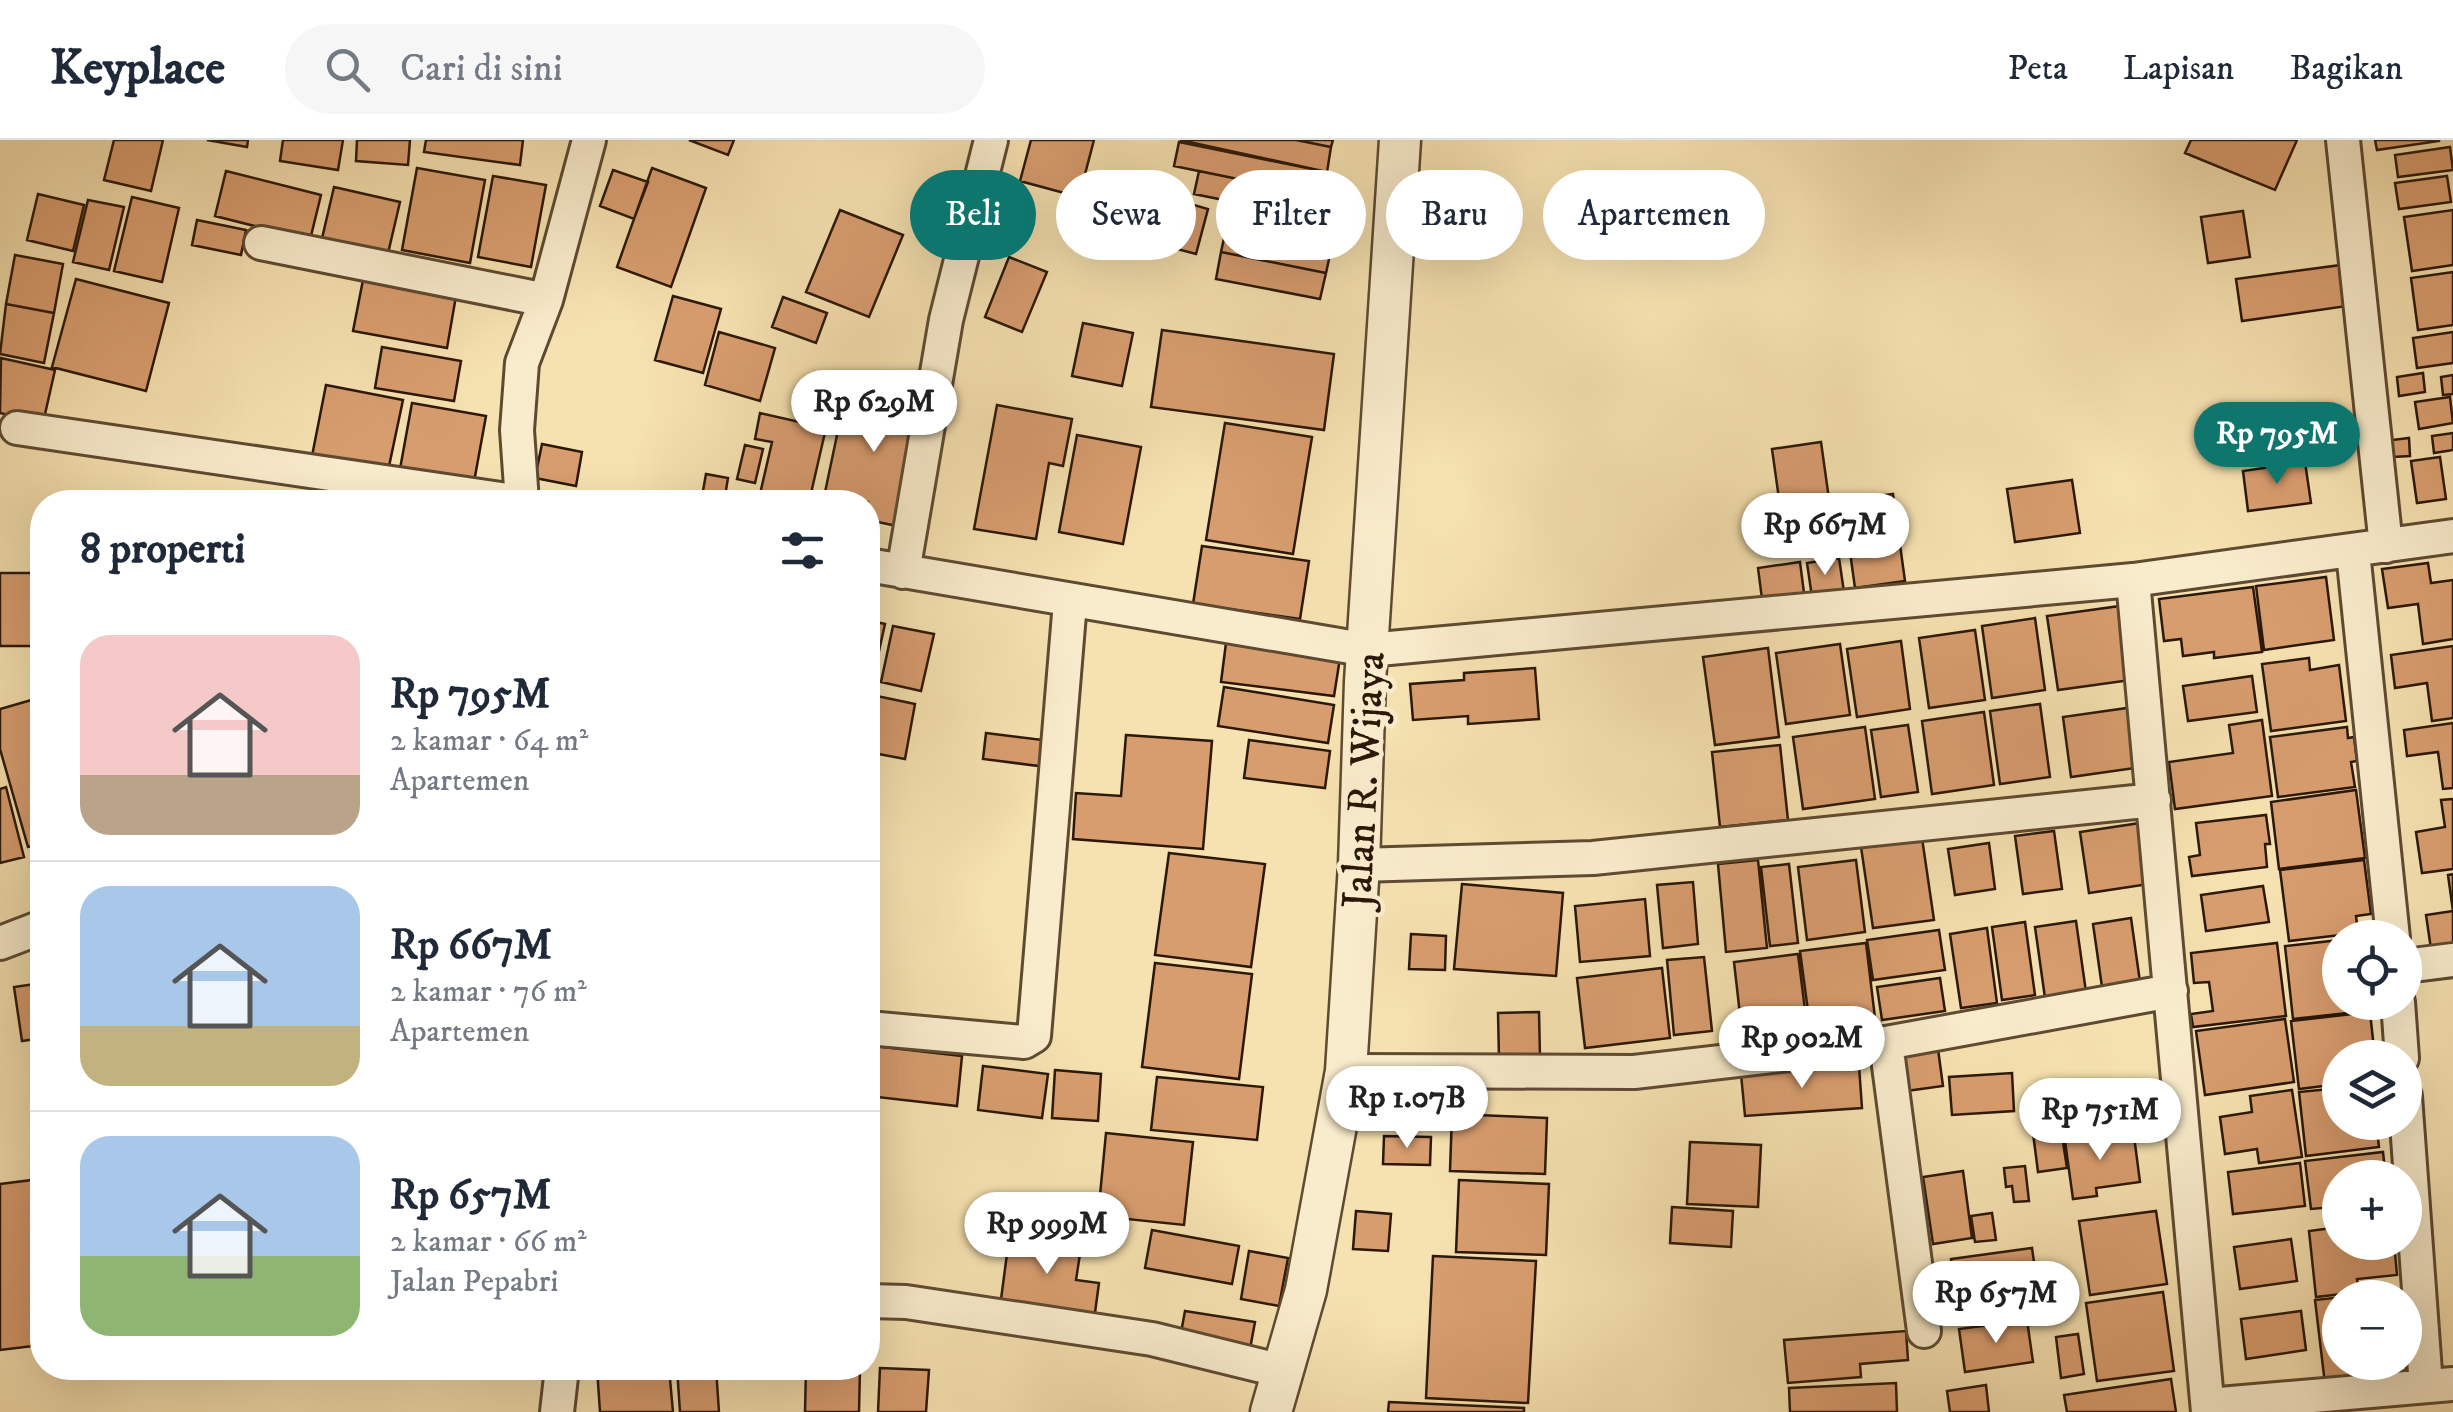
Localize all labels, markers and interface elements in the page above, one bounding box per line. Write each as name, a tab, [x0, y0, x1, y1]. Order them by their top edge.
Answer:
search box	[285, 24, 985, 114]
text: Keyplace	[50, 39, 225, 99]
icon: search	[320, 42, 375, 97]
text: Cari di sini	[400, 45, 563, 93]
text: Peta	[2007, 47, 2068, 91]
text: Lapisan	[2123, 47, 2234, 91]
text: Bagikan	[2289, 47, 2403, 91]
chip: Beli	[910, 170, 1036, 260]
chip: Sewa	[1056, 170, 1196, 260]
chip: Filter	[1216, 170, 1366, 260]
chip: Baru	[1386, 170, 1523, 260]
chip: Apartemen	[1543, 170, 1765, 260]
pin: Rp 629M	[782, 370, 966, 455]
text: Rp 629M	[813, 382, 935, 422]
pin: Rp 795M	[2185, 402, 2369, 487]
text: Rp 795M	[2216, 414, 2338, 454]
pin: Rp 667M	[1733, 493, 1917, 578]
text: Rp 667M	[1763, 505, 1887, 545]
icon: filters	[775, 523, 830, 578]
text: 8 properti	[80, 524, 245, 576]
street label: Jalan R. Wijaya	[1332, 650, 1398, 914]
text: Rp 795M	[390, 669, 550, 721]
icon: home	[160, 675, 280, 795]
text: 2 kamar · 64 m²	[390, 721, 588, 761]
text: Apartemen	[390, 761, 529, 801]
text: Rp 667M	[390, 920, 552, 972]
map controls	[2322, 920, 2422, 1380]
button: locate	[2322, 920, 2422, 1020]
icon: home	[160, 926, 280, 1046]
text: 2 kamar · 76 m²	[390, 972, 587, 1012]
pin: Rp 902M	[1710, 1006, 1894, 1091]
text: Apartemen	[390, 1012, 529, 1052]
text: Rp 902M	[1741, 1018, 1863, 1058]
button: layers	[2322, 1040, 2422, 1140]
pin: Rp 1.07B	[1304, 1066, 1510, 1151]
text: Rp 1.07B	[1348, 1078, 1466, 1118]
pin: Rp 751M	[2008, 1078, 2192, 1163]
text: Rp 751M	[2041, 1090, 2159, 1130]
button: +	[2322, 1160, 2422, 1260]
text: Rp 657M	[390, 1170, 551, 1222]
icon: home	[160, 1176, 280, 1296]
pin: Rp 999M	[955, 1192, 1139, 1277]
text: Rp 999M	[986, 1204, 1108, 1244]
text: 2 kamar · 66 m²	[390, 1222, 587, 1262]
pin: Rp 657M	[1904, 1261, 2088, 1346]
text: Jalan Pepabri	[390, 1262, 559, 1302]
text: Rp 657M	[1935, 1273, 2057, 1313]
button: −	[2322, 1280, 2422, 1380]

